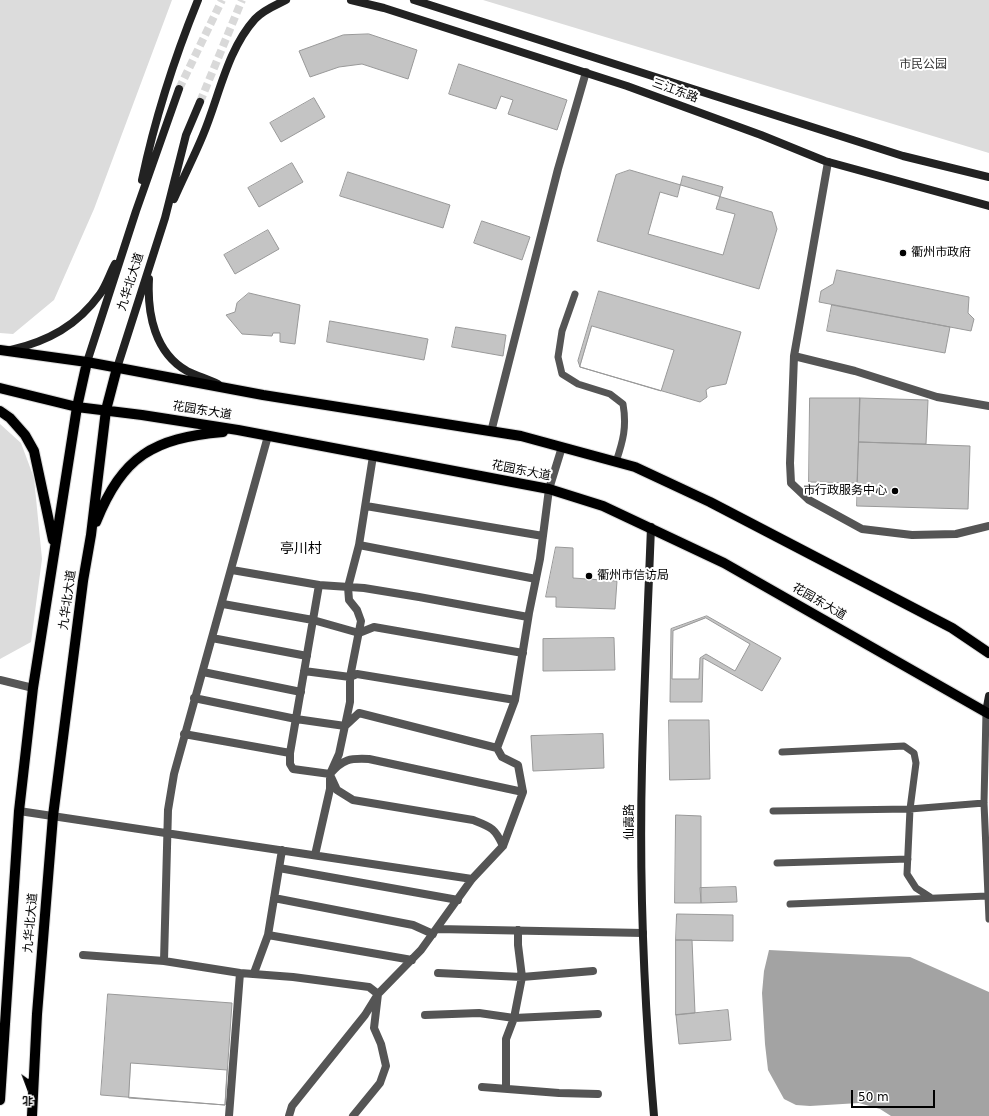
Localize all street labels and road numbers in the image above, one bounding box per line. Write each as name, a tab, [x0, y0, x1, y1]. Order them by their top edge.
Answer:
street label: 三江东路	[650, 76, 700, 106]
street label: 九华北大道	[115, 251, 147, 313]
street label: 花园东大道	[171, 399, 233, 423]
street label: 花园东大道	[490, 458, 552, 484]
street label: 九华北大道	[57, 569, 79, 631]
street label: 花园东大道	[789, 581, 849, 623]
street label: 仙霞路	[623, 804, 637, 840]
street label: 九华北大道	[21, 892, 41, 954]

